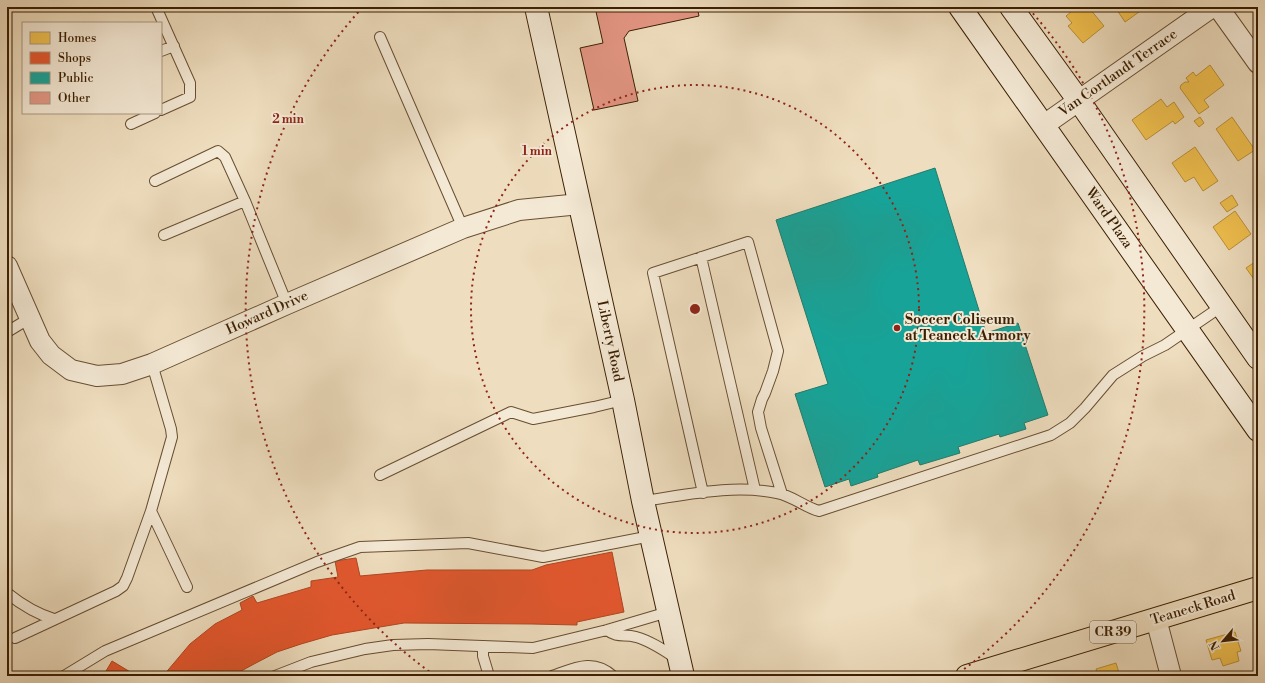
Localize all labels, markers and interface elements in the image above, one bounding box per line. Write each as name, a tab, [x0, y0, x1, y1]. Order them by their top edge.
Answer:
legend	[22, 22, 162, 114]
street label: Van Cortlandt Terrace	[1054, 25, 1181, 121]
text: Homes	[58, 31, 96, 46]
text: Shops	[58, 51, 91, 66]
text: Public	[58, 71, 94, 86]
text: Other	[58, 91, 90, 106]
text: 2 min	[272, 112, 304, 127]
text: 1 min	[522, 144, 553, 159]
street label: Ward Plaza	[1081, 183, 1137, 253]
street label: Howard Drive	[223, 287, 311, 339]
street label: Liberty Road	[593, 299, 627, 383]
centre of rings	[688, 302, 702, 316]
place label: Soccer Coliseum at Teaneck Armory	[905, 311, 1032, 345]
marker: Soccer Coliseum at Teaneck Armory	[892, 323, 902, 333]
street label: Teaneck Road	[1148, 587, 1238, 629]
road number: CR 39	[1090, 621, 1136, 643]
north arrow	[1203, 621, 1243, 661]
text: N	[1207, 638, 1223, 652]

